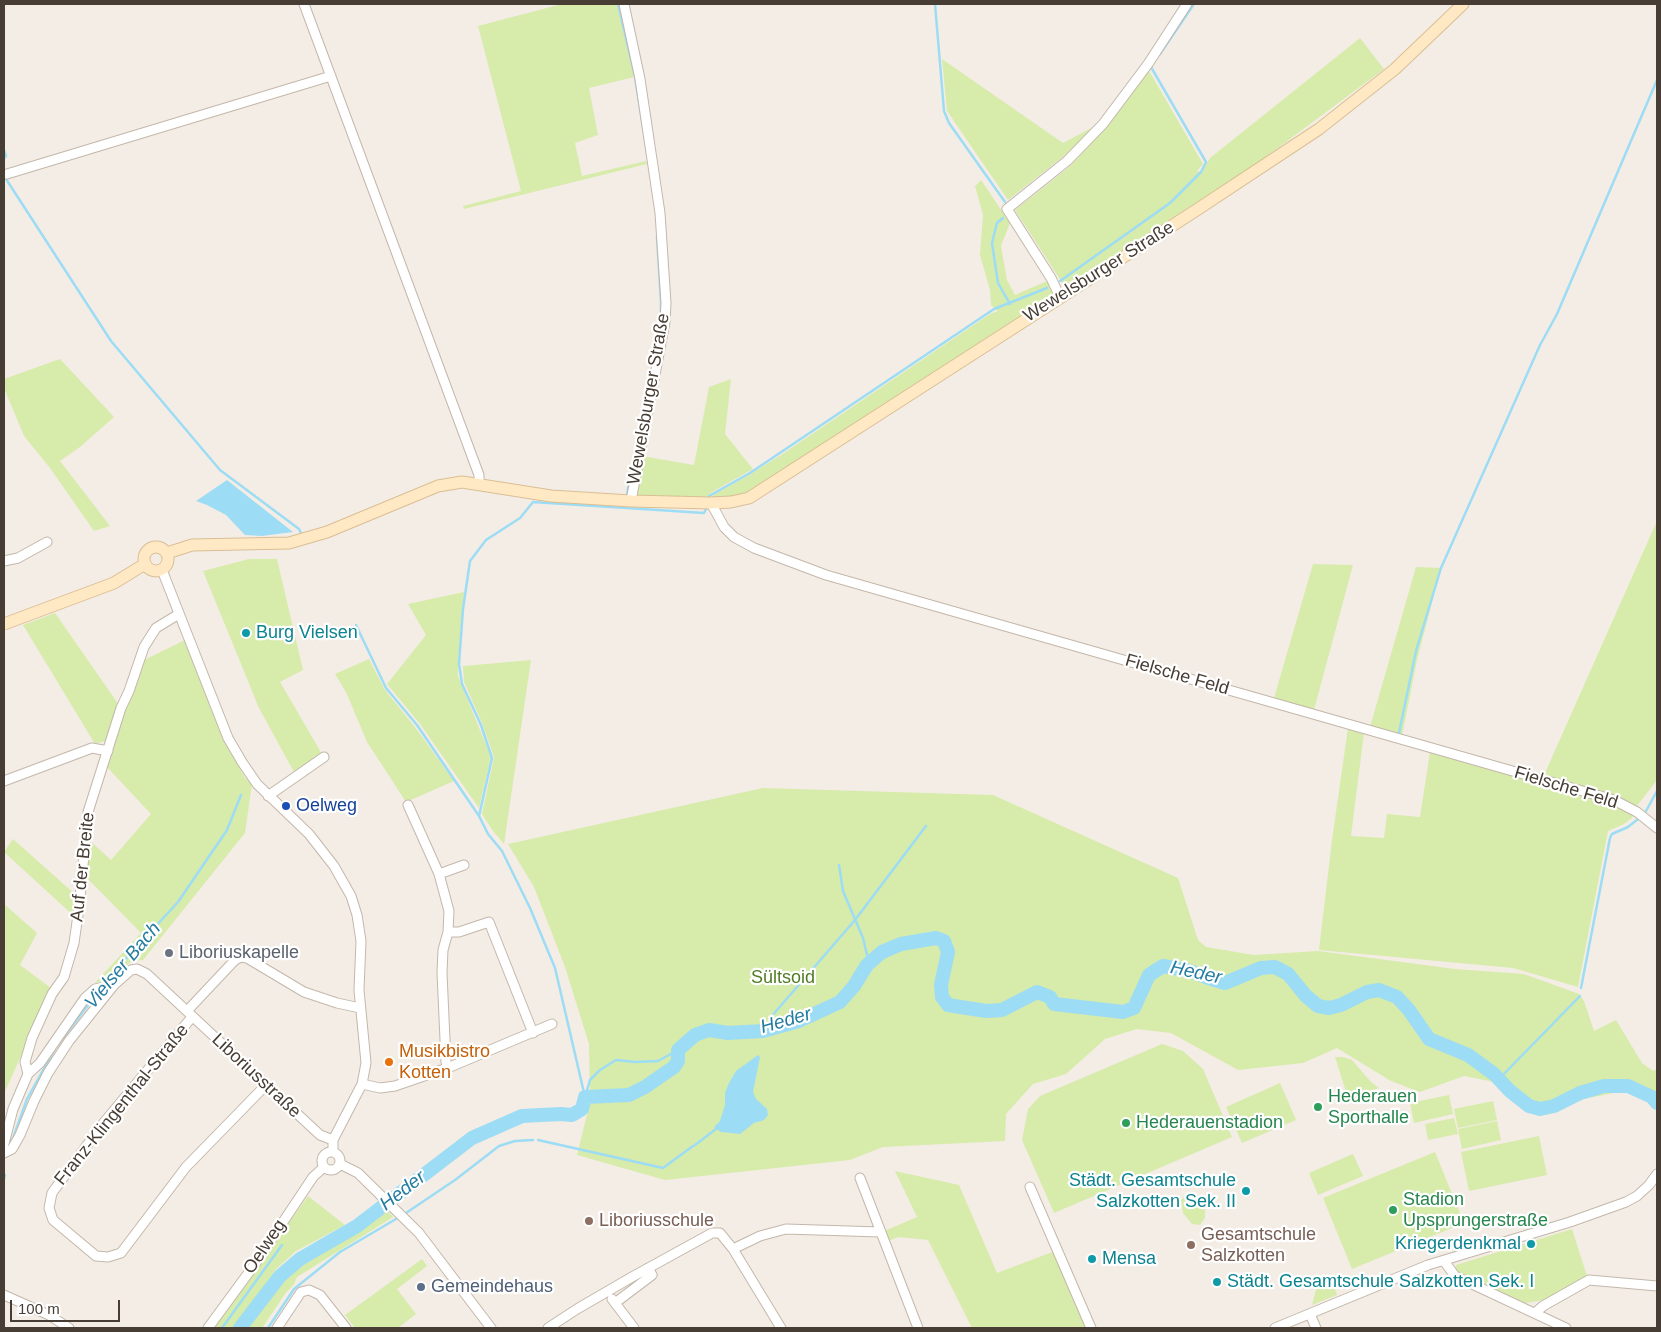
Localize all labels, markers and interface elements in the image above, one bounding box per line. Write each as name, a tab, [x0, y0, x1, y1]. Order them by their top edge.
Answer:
street label: Wewelsburger Straße	[1020, 217, 1178, 327]
street label: Wewelsburger Straße	[623, 312, 675, 486]
place label: Burg Vielsen	[256, 622, 358, 644]
marker: Burg Vielsen	[240, 627, 252, 639]
street label: Fielsche Feld	[1123, 650, 1231, 700]
street label: Fielsche Feld	[1512, 762, 1620, 814]
place label: Oelweg	[296, 795, 357, 817]
marker: Oelweg	[280, 800, 292, 812]
street label: Auf der Breite	[67, 811, 99, 923]
water label: Vielser Bach	[80, 918, 166, 1014]
place label: Liboriuskapelle	[179, 942, 299, 964]
marker: Liboriuskapelle	[163, 947, 175, 959]
water label: Heder	[1168, 956, 1224, 990]
park label: Sültsoid	[751, 967, 815, 989]
water label: Heder	[758, 1003, 814, 1039]
street label: Franz-Klingenthal-Straße	[50, 1020, 194, 1190]
street label: Liboriusstraße	[207, 1029, 305, 1123]
place label: Musikbistro Kotten	[399, 1041, 490, 1084]
marker: Musikbistro Kotten	[383, 1056, 395, 1068]
place label: Hederauen Sporthalle	[1328, 1086, 1417, 1128]
marker: Hederauen Sporthalle	[1312, 1101, 1324, 1113]
place label: Hederauenstadion	[1136, 1112, 1283, 1134]
marker: Hederauenstadion	[1120, 1117, 1132, 1129]
water label: Heder	[376, 1166, 430, 1216]
place label: Städt. Gesamtschule Salzkotten Sek. II	[1069, 1170, 1236, 1212]
marker: Städt. Gesamtschule Salzkotten Sek. II	[1240, 1185, 1252, 1197]
place label: Stadion Upsprungerstraße	[1403, 1189, 1548, 1232]
marker: Stadion Upsprungerstraße	[1387, 1204, 1399, 1216]
place label: Liboriusschule	[599, 1210, 714, 1232]
marker: Liboriusschule	[583, 1215, 595, 1227]
street label: Oelweg	[239, 1216, 291, 1278]
place label: Gesamtschule Salzkotten	[1201, 1224, 1316, 1266]
place label: Kriegerdenkmal	[1395, 1233, 1521, 1255]
marker: Kriegerdenkmal	[1525, 1238, 1537, 1250]
marker: Gesamtschule Salzkotten	[1185, 1239, 1197, 1251]
place label: Mensa	[1102, 1248, 1156, 1270]
marker: Mensa	[1086, 1253, 1098, 1265]
place label: Städt. Gesamtschule Salzkotten Sek. I	[1227, 1271, 1534, 1293]
place label: Gemeindehaus	[431, 1276, 553, 1298]
marker: Städt. Gesamtschule Salzkotten Sek. I	[1211, 1276, 1223, 1288]
marker: Gemeindehaus	[415, 1281, 427, 1293]
scale bar	[12, 1290, 122, 1322]
text: 100 m	[18, 1300, 60, 1317]

